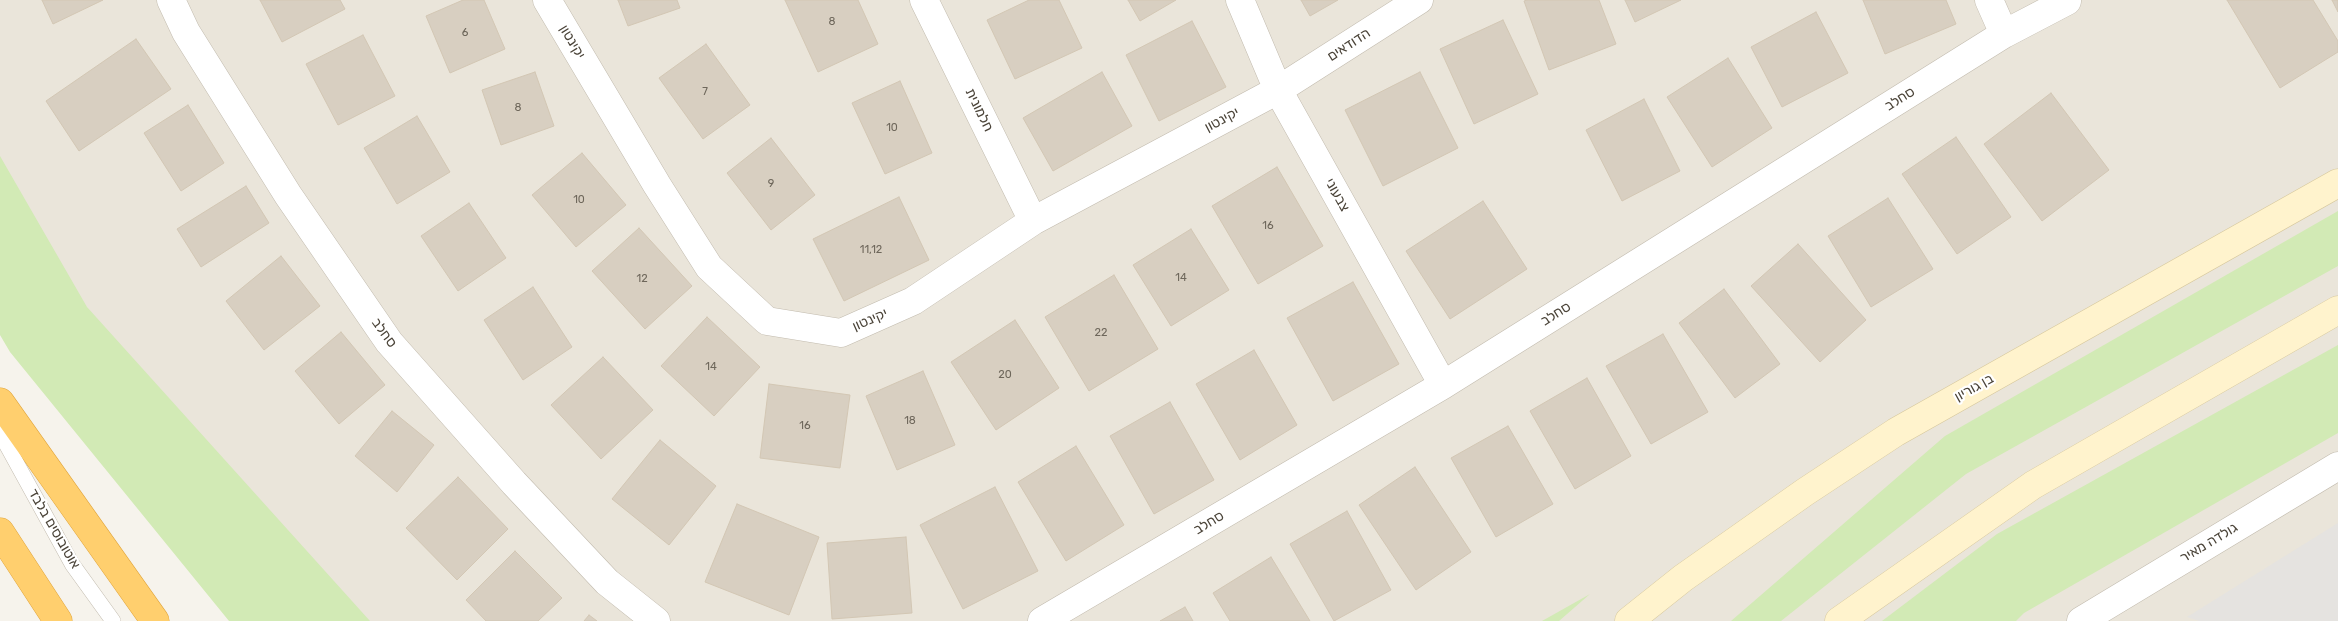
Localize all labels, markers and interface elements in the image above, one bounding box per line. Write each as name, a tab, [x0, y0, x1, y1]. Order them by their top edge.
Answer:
house number: 8	[829, 15, 835, 29]
street label: יקינטון	[555, 22, 589, 62]
street label: הדודאים	[1324, 25, 1374, 65]
house number: 6	[462, 26, 468, 40]
street label: סחלב	[1882, 83, 1918, 115]
house number: 7	[702, 85, 708, 99]
street label: חלמונית	[961, 86, 997, 134]
house number: 8	[515, 101, 521, 115]
street label: יקינטון	[1202, 104, 1242, 136]
house number: 10	[886, 121, 898, 135]
street label: צבעוני	[1321, 175, 1353, 215]
house number: 9	[768, 177, 774, 191]
house number: 10	[573, 193, 585, 207]
house number: 16	[1262, 219, 1274, 233]
house number: 11,12	[860, 243, 882, 257]
house number: 14	[1175, 271, 1187, 285]
house number: 12	[636, 272, 648, 286]
street label: סחלב	[1538, 298, 1574, 330]
street label: יקינטון	[850, 305, 890, 335]
street label: סחלב	[368, 315, 400, 351]
house number: 22	[1095, 326, 1107, 340]
house number: 14	[705, 360, 717, 374]
house number: 20	[998, 368, 1012, 382]
street label: בן גוריון	[1952, 370, 1996, 406]
house number: 18	[904, 414, 916, 428]
house number: 16	[799, 419, 811, 433]
street label: אוטובוסים בלבד	[24, 486, 84, 572]
street label: סחלב	[1191, 508, 1227, 538]
street label: גולדה מאיר	[2177, 519, 2241, 567]

